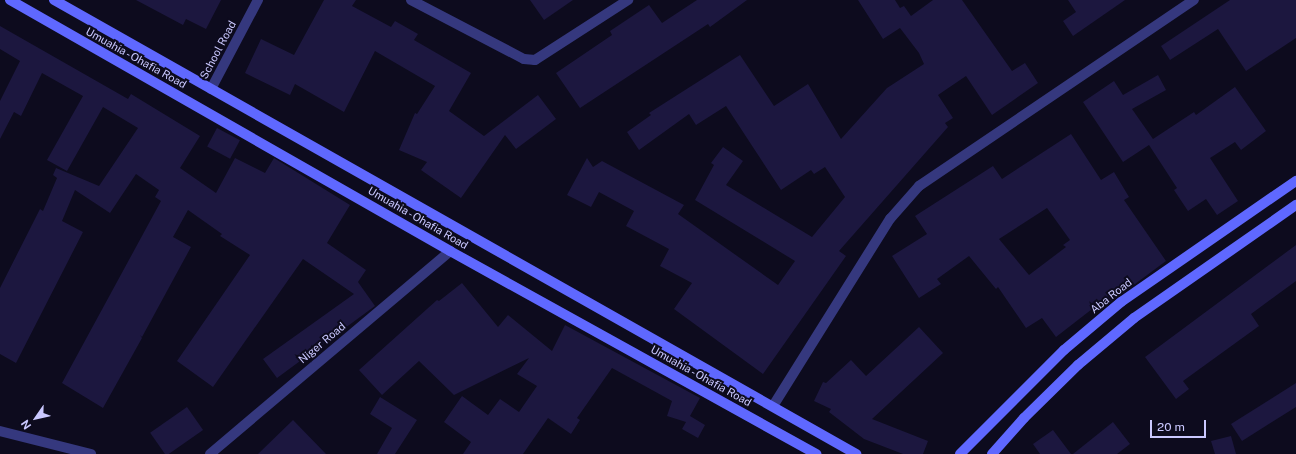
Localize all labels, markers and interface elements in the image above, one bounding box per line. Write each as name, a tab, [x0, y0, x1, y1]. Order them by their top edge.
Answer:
street label: School Road	[197, 19, 239, 81]
street label: Umuahia - Ohafia Road	[82, 24, 190, 92]
street label: Umuahia - Ohafia Road	[364, 183, 472, 253]
street label: Aba Road	[1088, 276, 1134, 316]
street label: Niger Road	[296, 320, 348, 366]
street label: Umuahia - Ohafia Road	[647, 342, 755, 410]
north arrow	[16, 398, 56, 438]
scale bar	[1152, 412, 1208, 438]
text: N	[19, 418, 33, 432]
text: 20 m	[1157, 420, 1185, 434]

